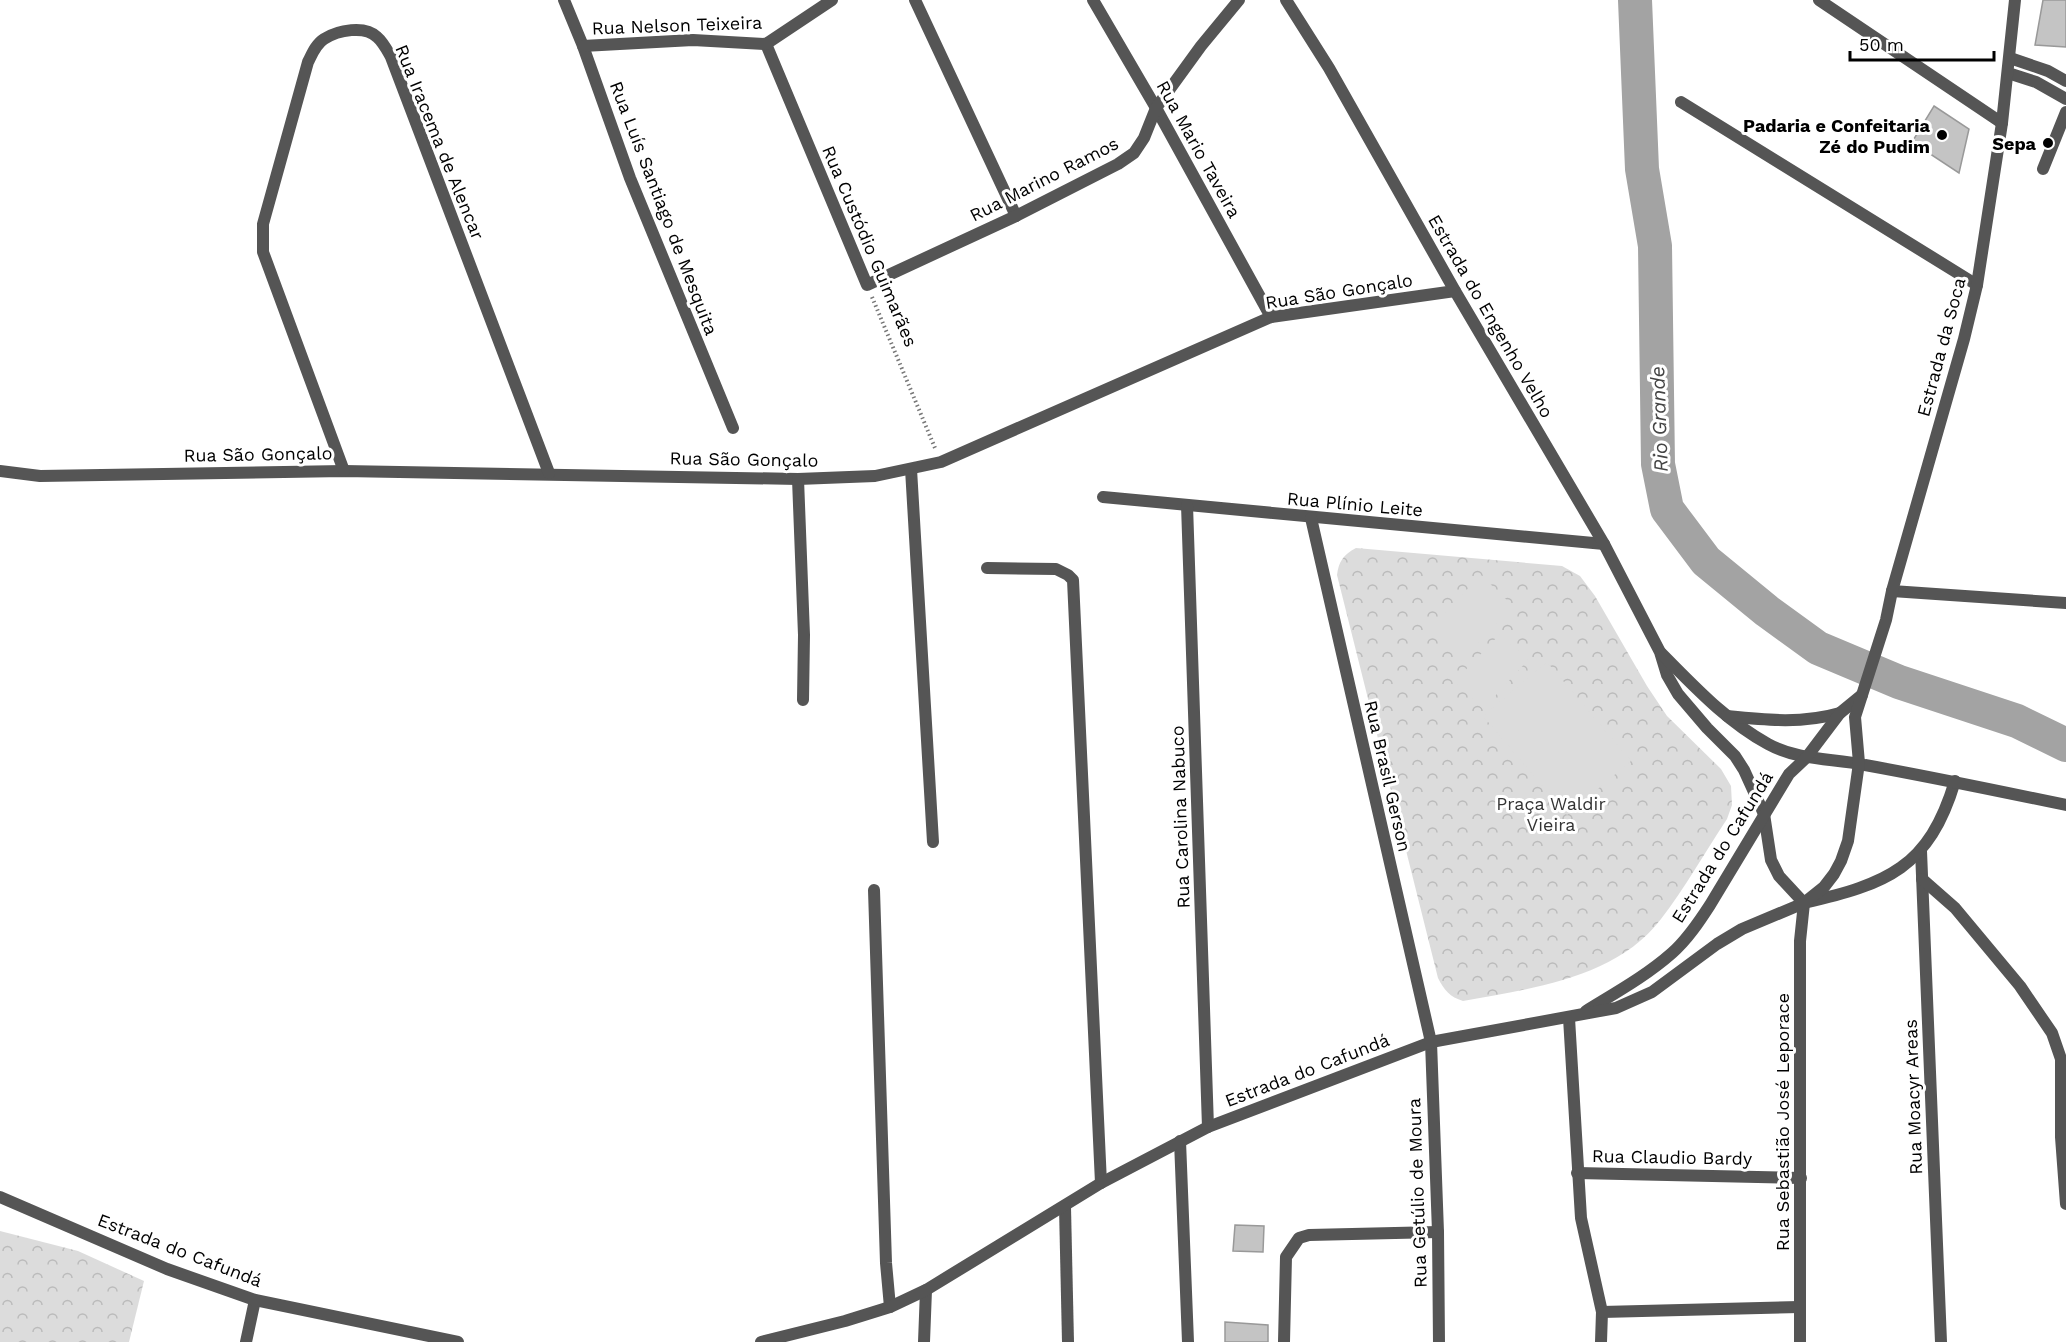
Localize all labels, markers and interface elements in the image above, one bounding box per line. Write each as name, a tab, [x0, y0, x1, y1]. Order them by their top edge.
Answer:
street label: Rua Nelson Teixeira	[591, 12, 763, 38]
scale bar	[1850, 24, 1994, 62]
text: 50 m	[1859, 34, 1904, 55]
street label: Rua Iracema de Alencar	[391, 41, 489, 243]
street label: Rua Mario Taveira	[1153, 77, 1245, 221]
street label: Rua Luís Santiago de Mesquita	[606, 78, 722, 338]
place label: Padaria e Confeitaria Zé do Pudim	[1743, 115, 1931, 157]
marker: Padaria e Confeitaria Zé do Pudim	[1935, 128, 1949, 142]
street label: Rua Marino Ramos	[966, 132, 1122, 226]
place label: Sepa	[1992, 133, 2037, 154]
marker: Sepa	[2041, 136, 2055, 150]
street label: Rua Custódio Guimarães	[818, 142, 922, 350]
street label: Estrada do Engenho Velho	[1424, 211, 1558, 421]
street label: Rua São Gonçalo	[1264, 269, 1414, 313]
street label: Estrada da Soca	[1912, 275, 1970, 419]
water label: Rio Grande	[1645, 366, 1673, 472]
street label: Rua São Gonçalo	[183, 442, 333, 466]
street label: Rua São Gonçalo	[669, 447, 819, 471]
street label: Rua Plínio Leite	[1286, 488, 1424, 520]
street label: Rua Brasil Gerson	[1360, 698, 1416, 854]
street label: Rua Carolina Nabuco	[1166, 725, 1194, 909]
street label: Estrada do Cafundá	[1667, 767, 1777, 927]
park label: Praça Waldir Vieira	[1496, 793, 1606, 835]
street label: Rua Sebastião José Leporace	[1772, 993, 1793, 1251]
street label: Rua Moacyr Areas	[1900, 1019, 1926, 1175]
street label: Estrada do Cafundá	[1222, 1029, 1392, 1111]
street label: Rua Getúlio de Moura	[1403, 1098, 1431, 1288]
street label: Rua Claudio Bardy	[1592, 1145, 1753, 1169]
street label: Estrada do Cafundá	[95, 1209, 265, 1291]

